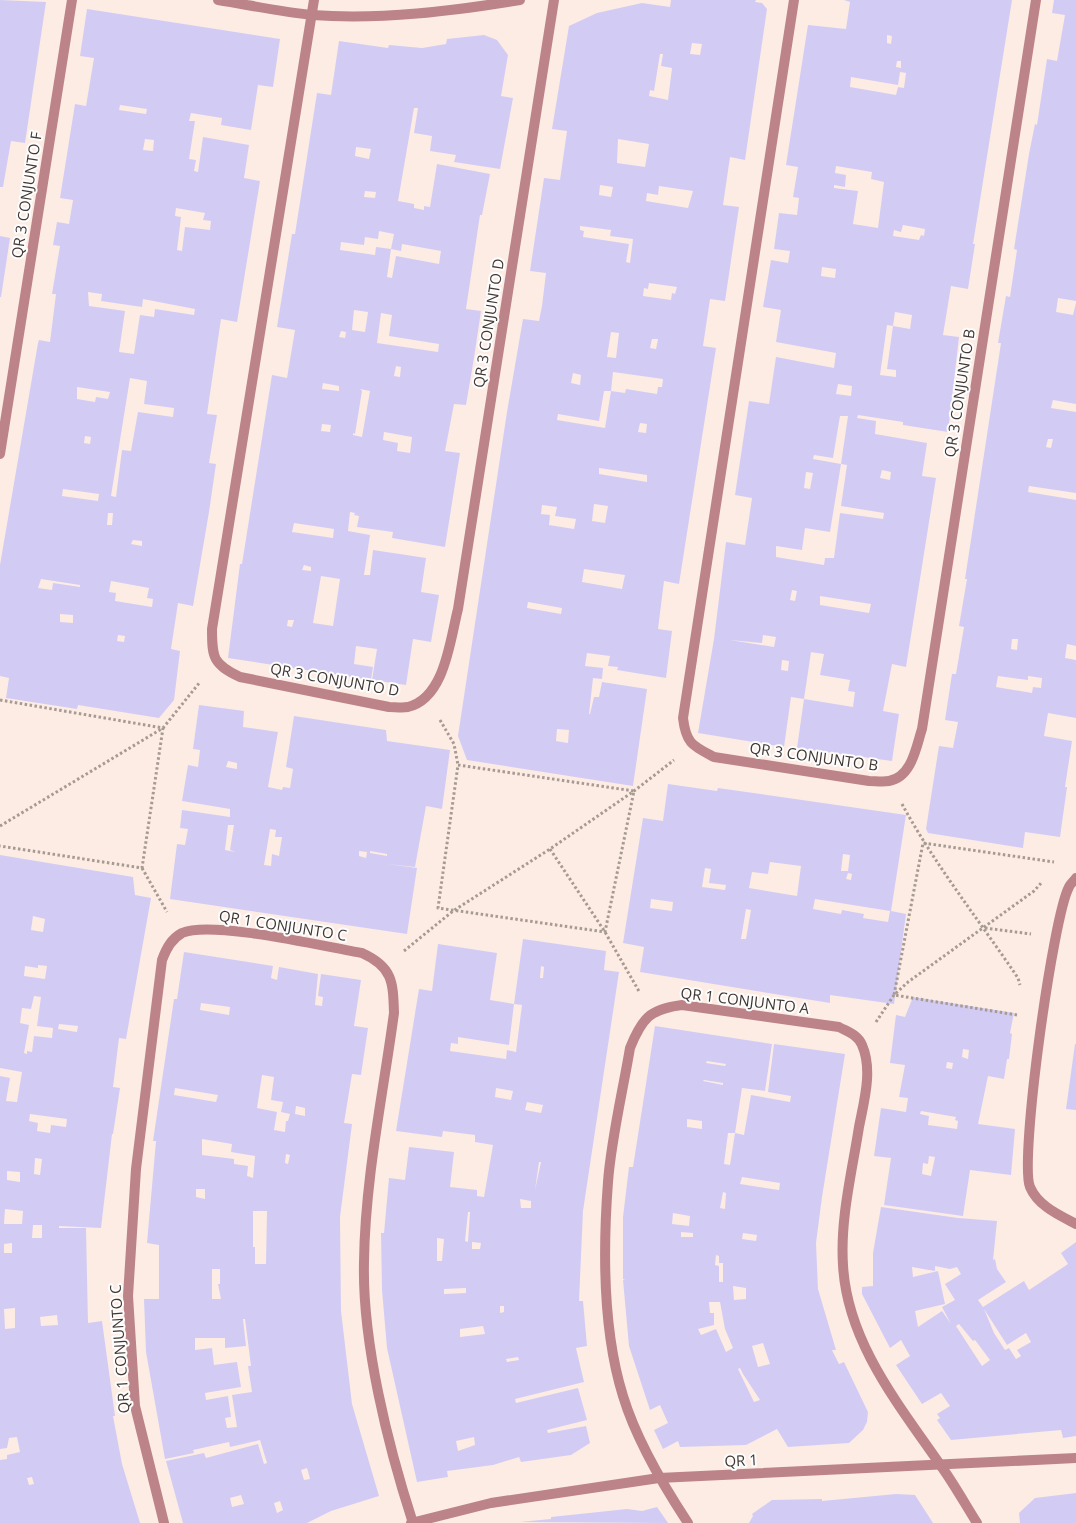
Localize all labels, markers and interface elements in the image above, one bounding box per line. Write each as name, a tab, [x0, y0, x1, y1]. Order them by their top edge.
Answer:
street label: QR 3 CONJUNTO F	[6, 130, 46, 260]
street label: QR 3 CONJUNTO D	[468, 257, 508, 389]
street label: QR 3 CONJUNTO B	[939, 327, 979, 459]
street label: QR 3 CONJUNTO D	[269, 658, 401, 700]
street label: QR 3 CONJUNTO B	[748, 737, 880, 775]
street label: QR 1 CONJUNTO C	[218, 905, 348, 945]
street label: QR 1 CONJUNTO A	[680, 982, 811, 1018]
street label: QR 1 CONJUNTO C	[105, 1284, 133, 1414]
street label: QR 1	[724, 1449, 758, 1471]

